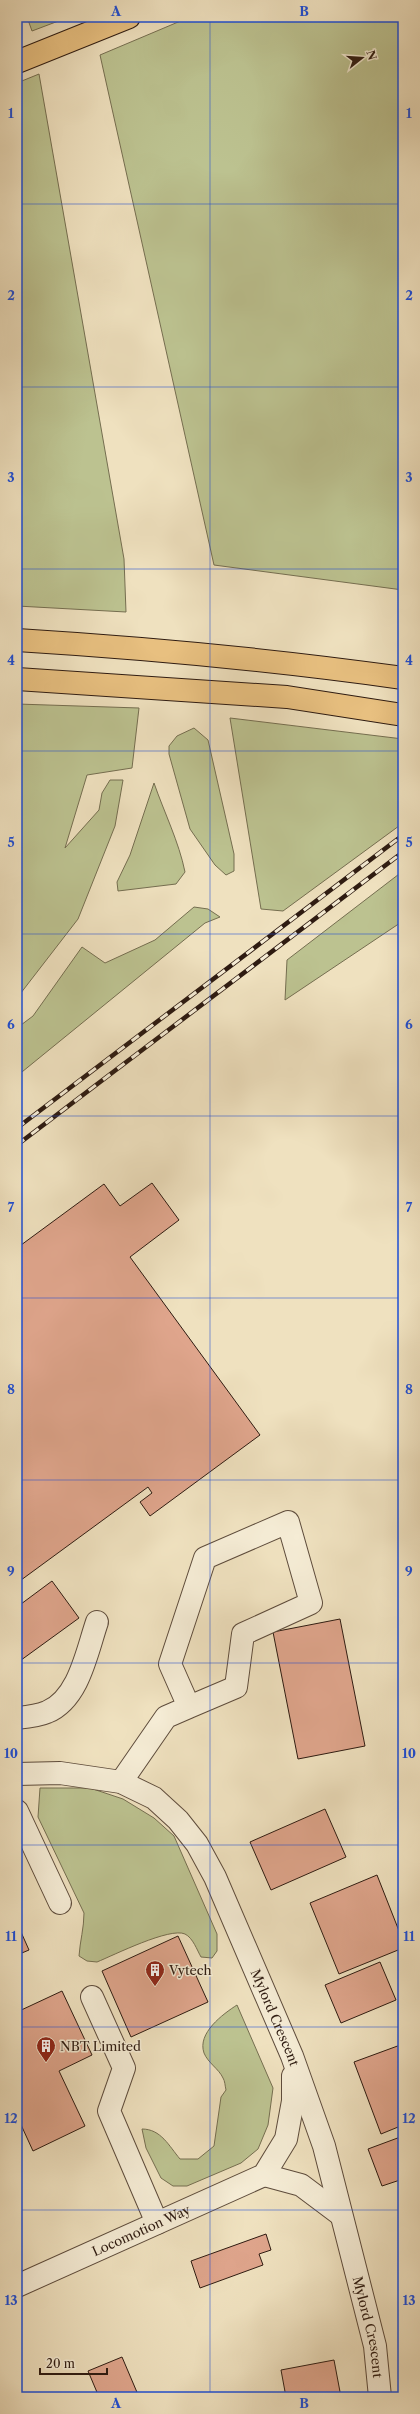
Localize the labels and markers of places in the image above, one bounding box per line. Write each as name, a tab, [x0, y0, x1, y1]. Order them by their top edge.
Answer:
building icon: Vytech	[144, 1959, 166, 1987]
place label: Vytech	[168, 1962, 212, 1978]
building icon: NBT Limited	[35, 2035, 57, 2063]
place label: NBT Limited	[60, 2038, 141, 2054]

